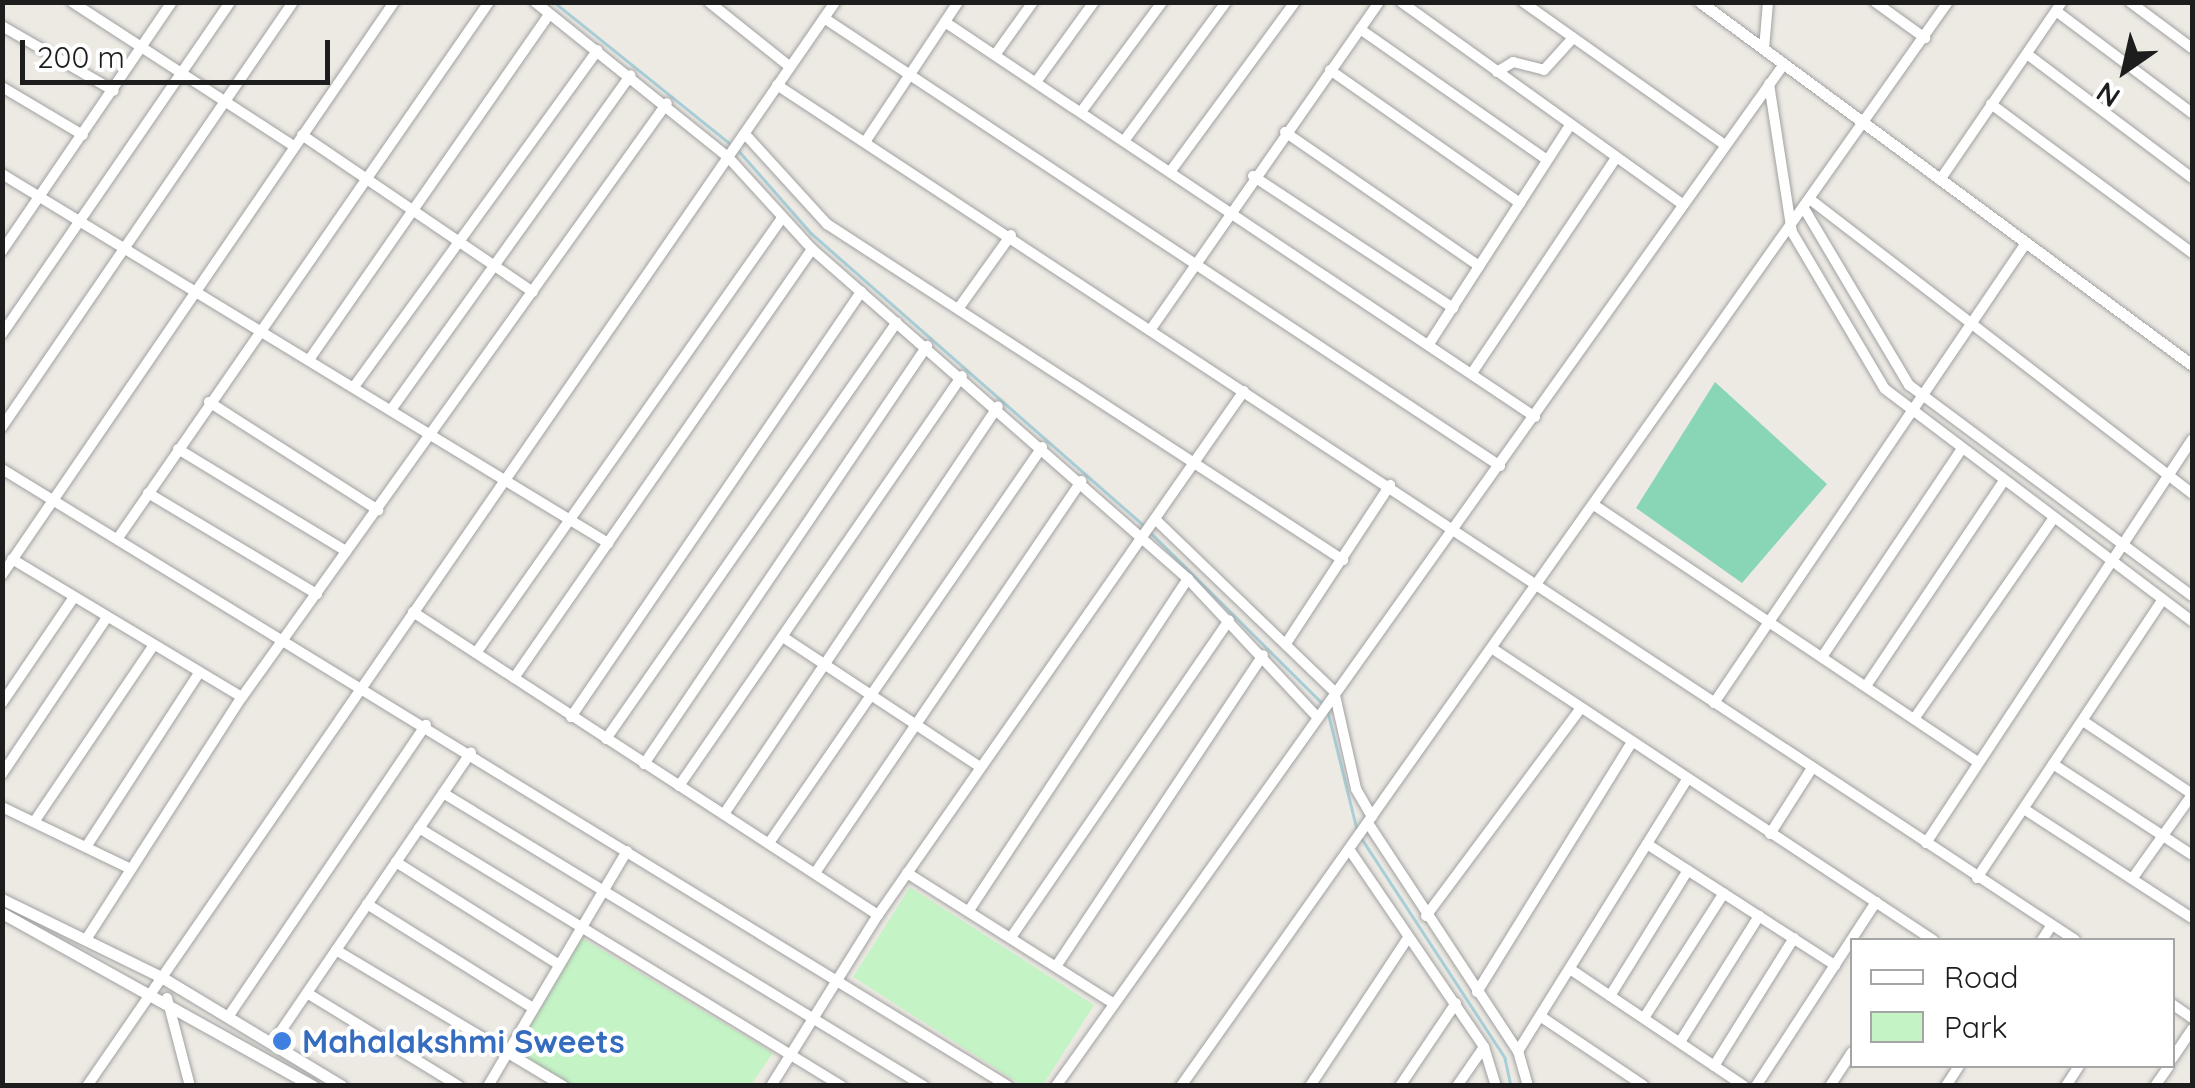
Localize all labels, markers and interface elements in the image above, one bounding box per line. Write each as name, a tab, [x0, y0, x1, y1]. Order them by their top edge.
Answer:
scale bar	[25, 20, 335, 82]
north arrow	[2075, 20, 2175, 120]
text: 200 m	[37, 38, 125, 76]
text: N	[2090, 75, 2126, 116]
legend	[1850, 938, 2175, 1068]
text: Road	[1944, 958, 2018, 996]
text: Park	[1944, 1008, 2008, 1046]
place label: Mahalakshmi Sweets	[302, 1022, 625, 1060]
marker: Mahalakshmi Sweets	[271, 1030, 293, 1052]

